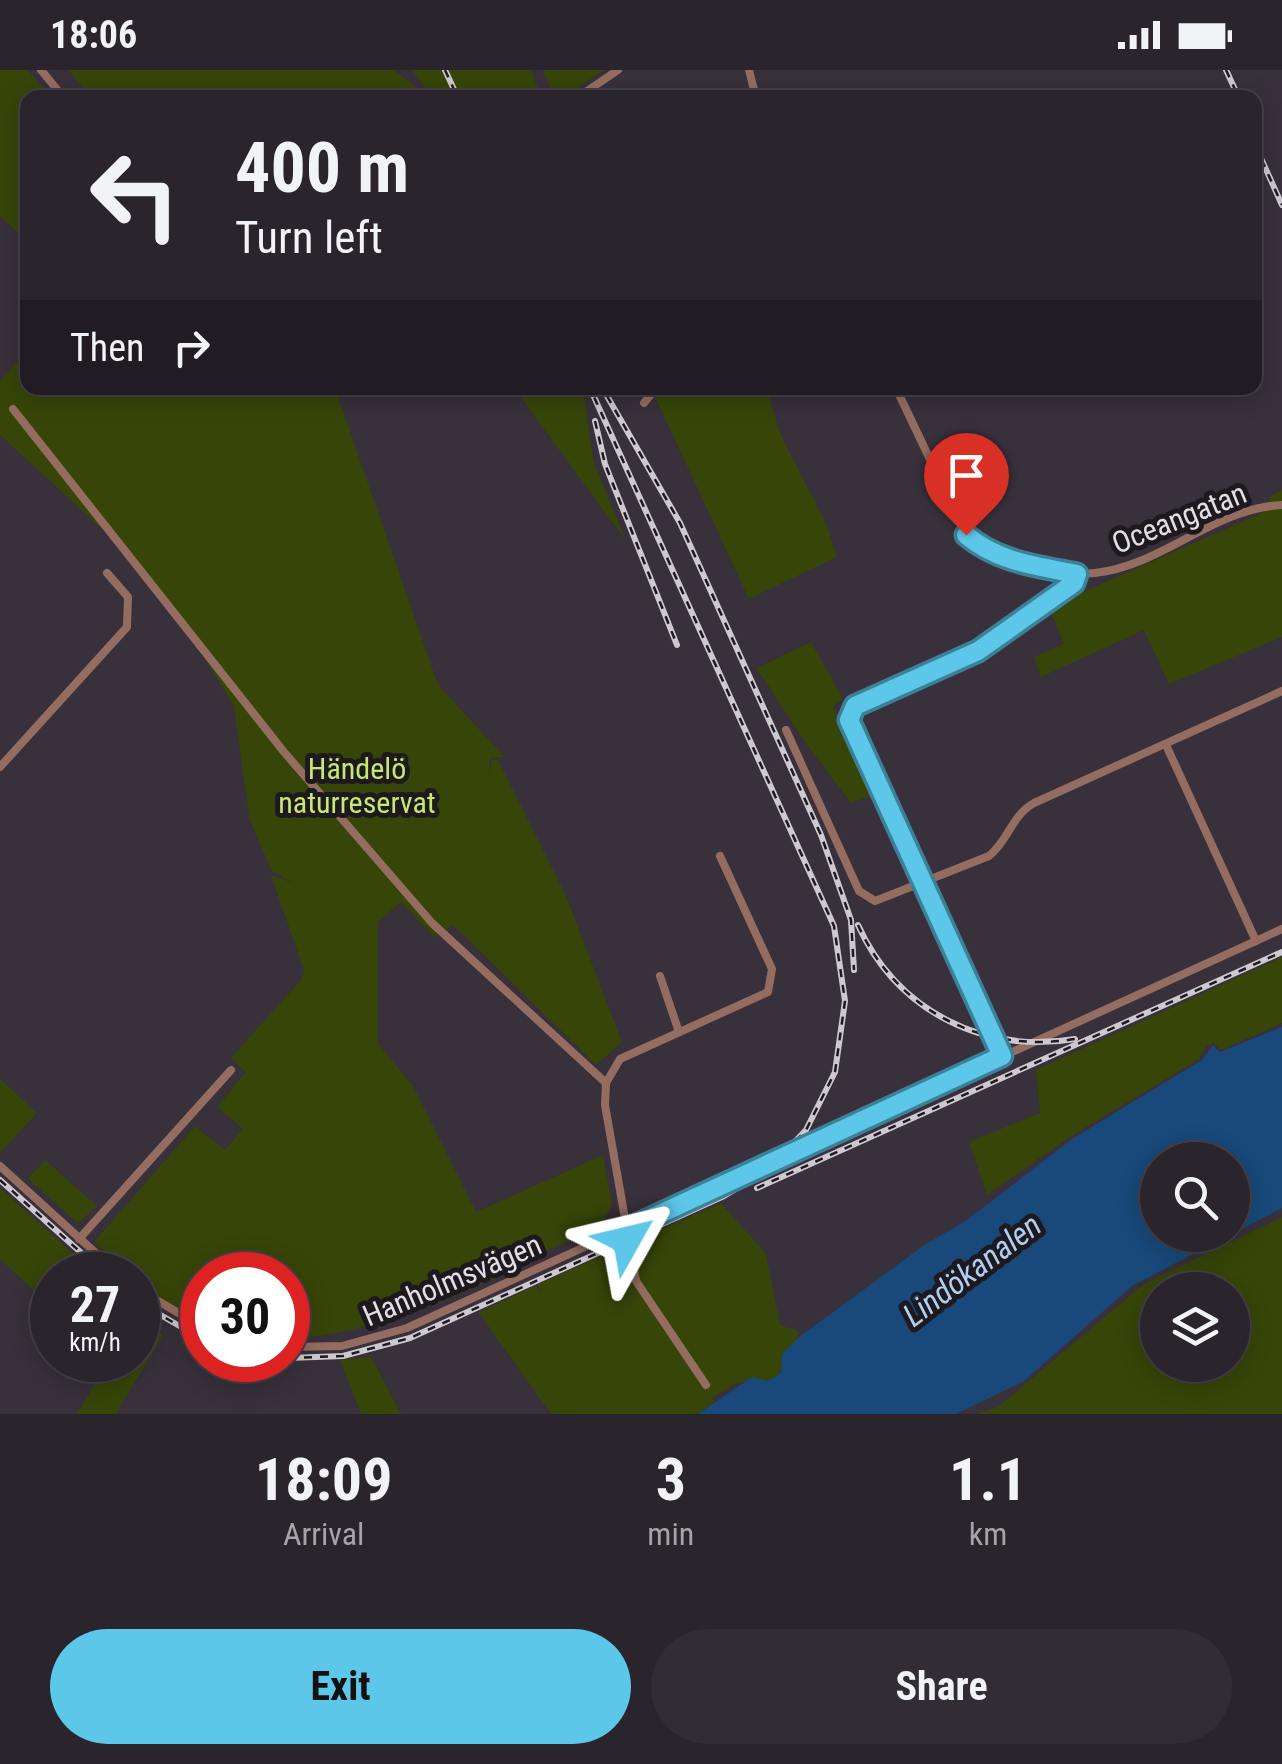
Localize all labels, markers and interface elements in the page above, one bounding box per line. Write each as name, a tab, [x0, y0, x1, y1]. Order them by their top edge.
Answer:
text: 18:06	[50, 13, 137, 57]
text: 400 m	[235, 127, 409, 209]
icon: left	[70, 130, 200, 260]
text: Turn left	[235, 211, 383, 264]
icon: right	[164, 320, 219, 375]
text: Then	[70, 326, 144, 370]
pin	[924, 433, 1009, 536]
icon: arrive	[939, 448, 994, 503]
street label: Oceangatan	[1107, 475, 1251, 561]
park label: Händelö naturreservat	[278, 751, 436, 820]
map controls	[1140, 1142, 1250, 1382]
button: search	[1140, 1142, 1250, 1252]
position arrow	[575, 1188, 679, 1292]
water label: Lindökanalen	[895, 1206, 1049, 1334]
street label: Hanholmsvägen	[357, 1227, 547, 1333]
speed limit sign: 30	[180, 1252, 310, 1382]
button: layers	[1140, 1272, 1250, 1382]
text: 27	[70, 1276, 120, 1334]
text: km/h	[69, 1328, 121, 1357]
text: 18:09	[255, 1444, 393, 1515]
text: 3	[656, 1444, 686, 1515]
text: 1.1	[949, 1444, 1027, 1515]
text: Arrival	[283, 1515, 364, 1553]
text: min	[647, 1515, 694, 1553]
text: km	[969, 1515, 1007, 1553]
button: Exit	[50, 1629, 631, 1744]
button: Share	[651, 1629, 1232, 1744]

